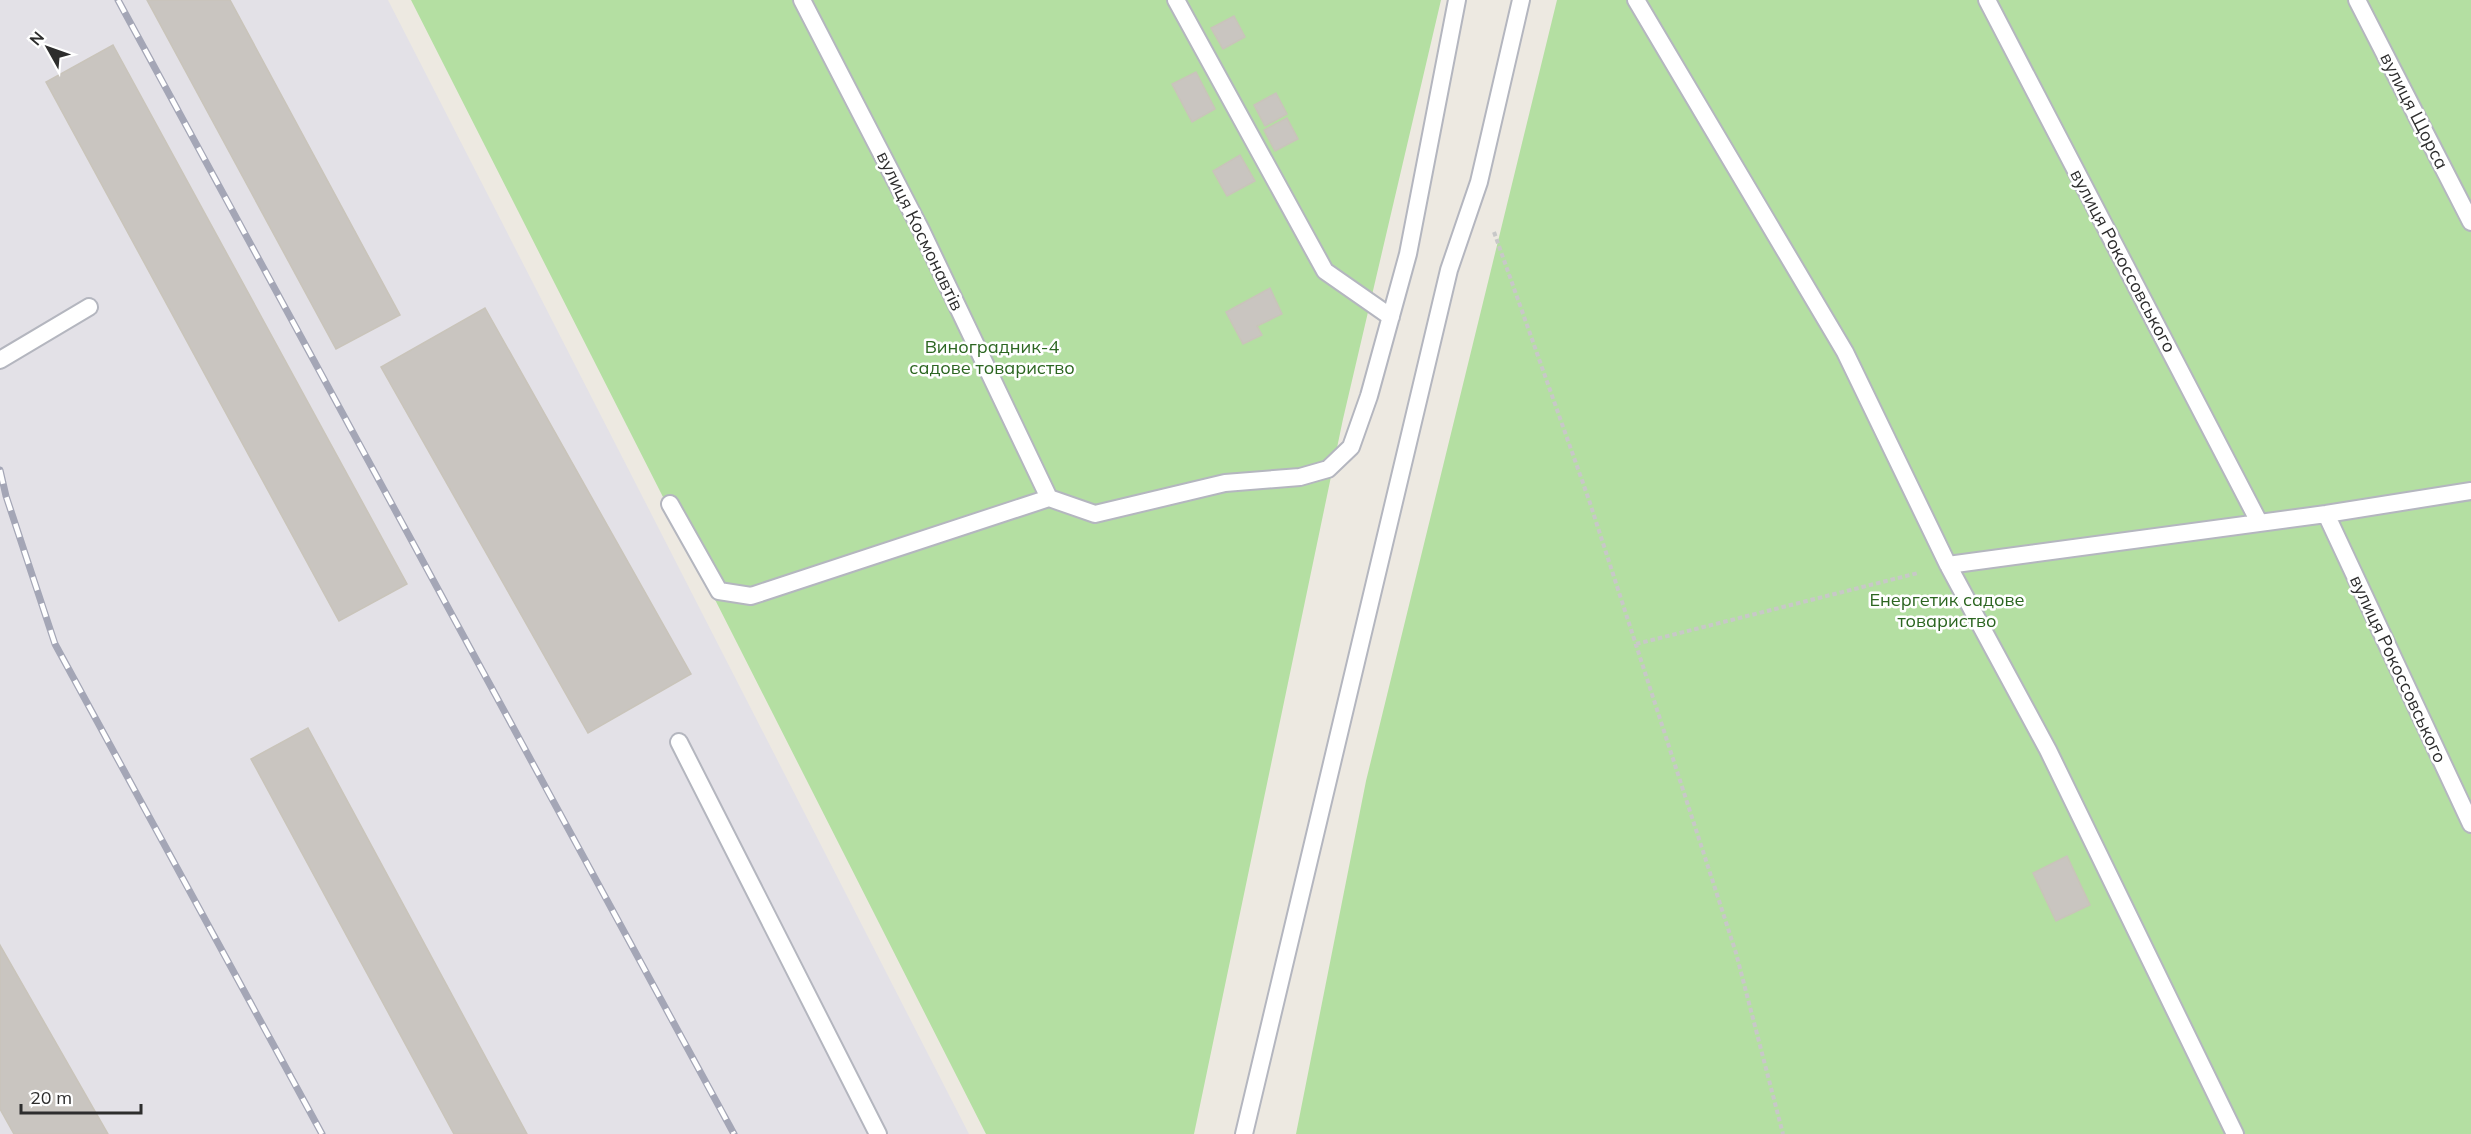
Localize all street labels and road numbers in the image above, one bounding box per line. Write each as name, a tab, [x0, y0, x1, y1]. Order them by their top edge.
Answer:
street label: вулиця Щорса	[2375, 49, 2454, 173]
street label: вулиця Космонавтів	[872, 147, 969, 314]
street label: вулиця Рокоссовського	[2065, 165, 2182, 356]
street label: вулиця Рокоссовського	[2345, 571, 2452, 766]

